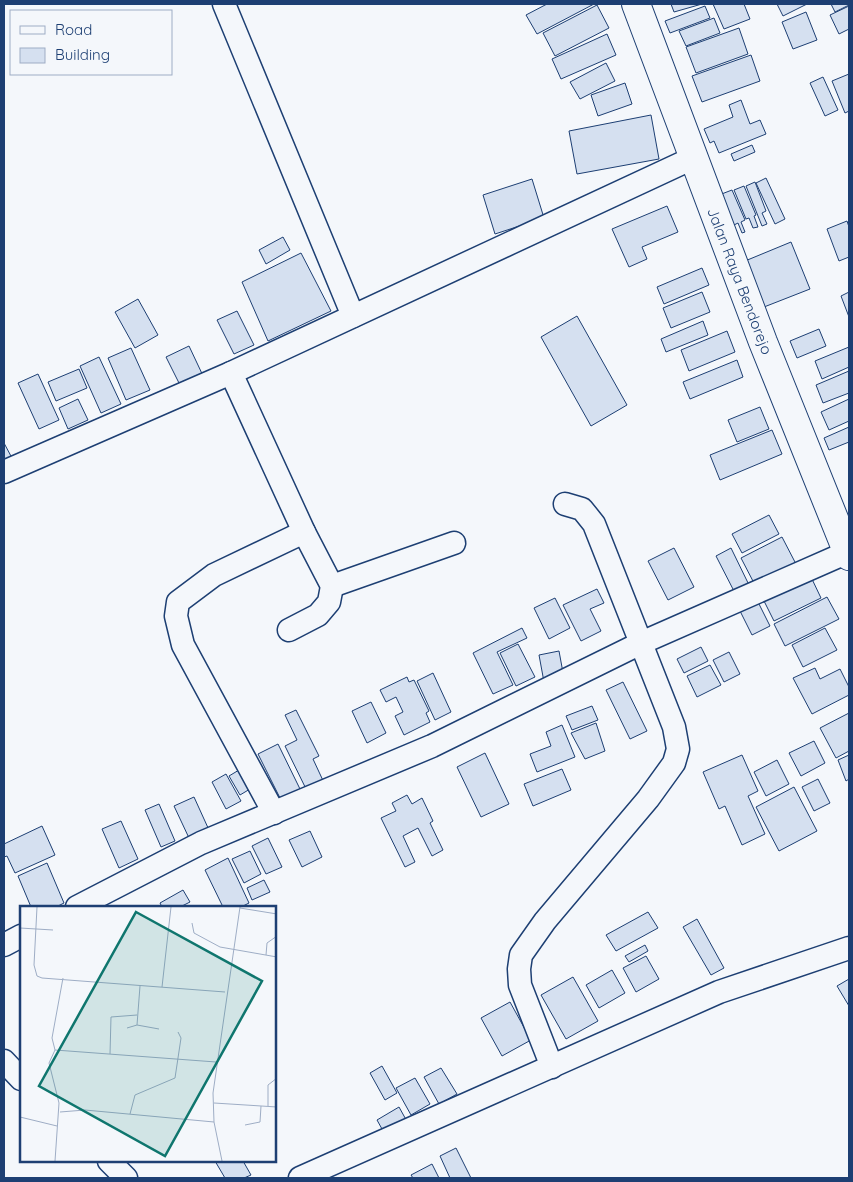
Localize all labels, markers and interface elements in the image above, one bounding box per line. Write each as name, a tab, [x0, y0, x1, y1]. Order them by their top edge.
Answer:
legend	[10, 10, 172, 75]
text: Road	[55, 20, 92, 39]
text: Building	[55, 45, 110, 64]
street label: Jalan Raya Bendorejo	[703, 205, 777, 357]
inset map	[20, 906, 276, 1162]

